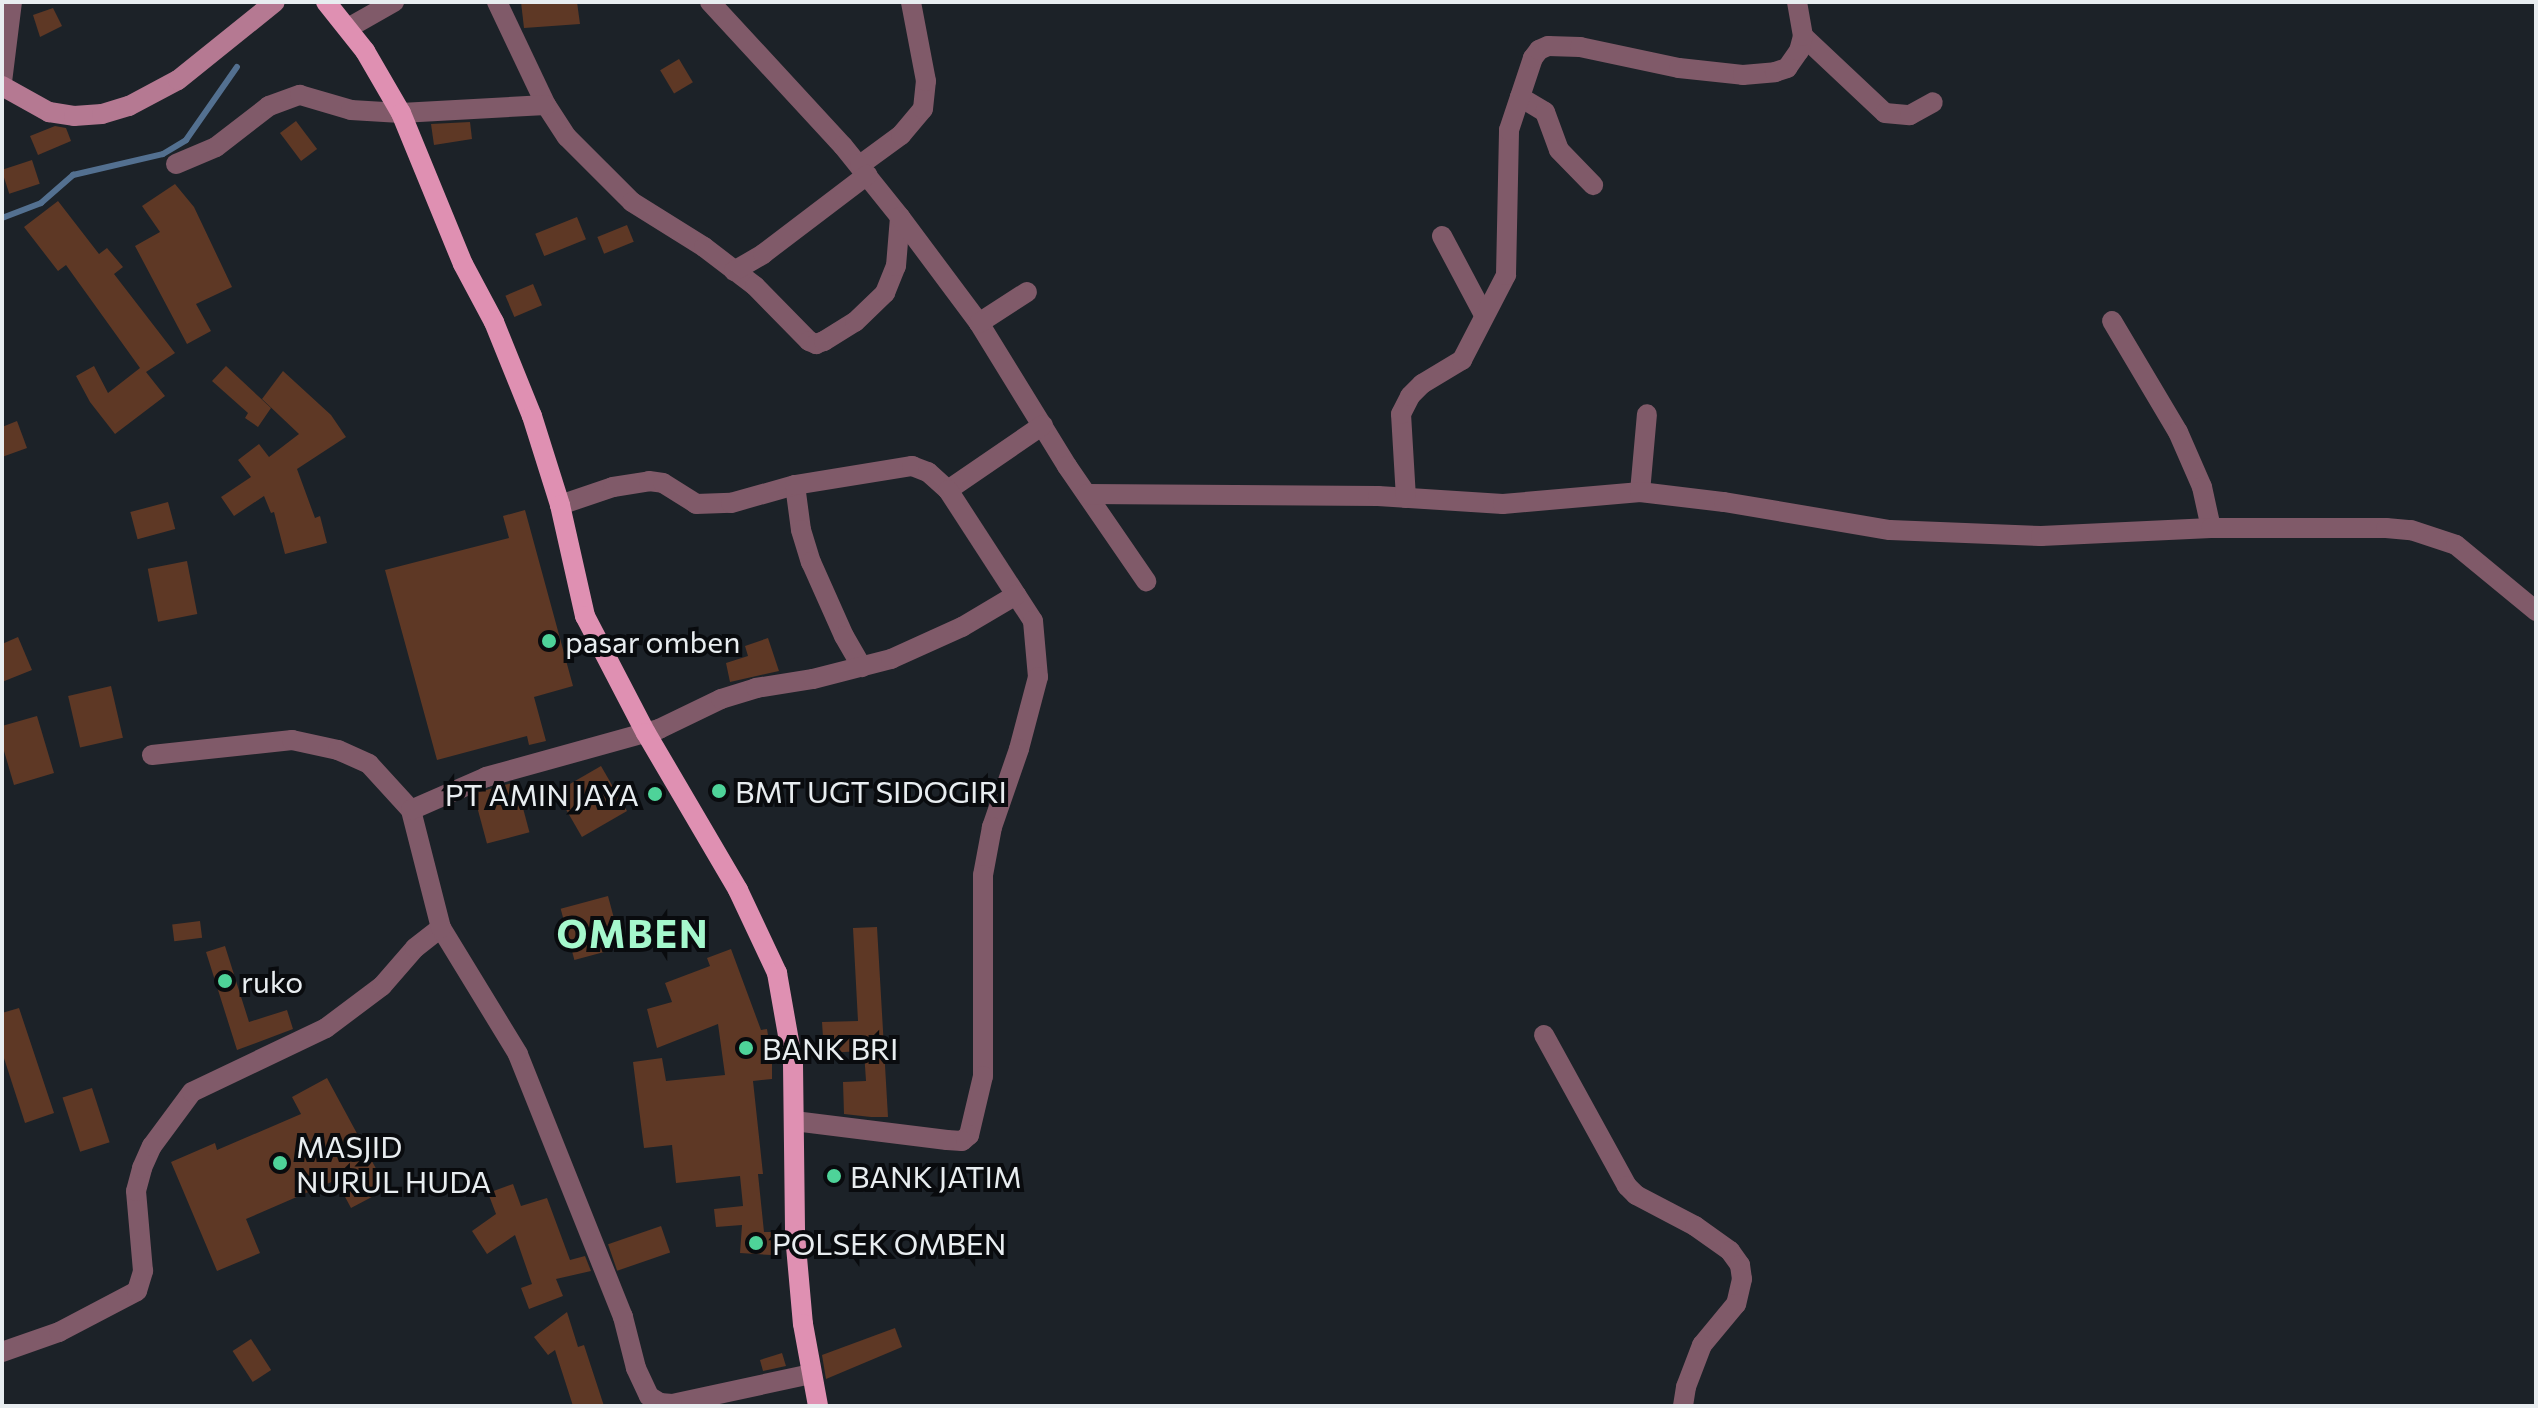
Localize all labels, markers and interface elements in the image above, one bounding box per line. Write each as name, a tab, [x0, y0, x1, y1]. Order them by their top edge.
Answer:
place label: pasar omben	[565, 623, 740, 659]
marker: pasar omben	[540, 632, 558, 650]
place label: BMT UGT SIDOGIRI	[735, 773, 1007, 809]
place label: PT AMIN JAYA	[445, 776, 639, 812]
marker: BMT UGT SIDOGIRI	[710, 782, 728, 800]
marker: PT AMIN JAYA	[646, 785, 664, 803]
district label: OMBEN	[556, 910, 710, 956]
place label: ruko	[241, 963, 303, 999]
marker: ruko	[216, 972, 234, 990]
place label: BANK BRI	[762, 1030, 898, 1066]
marker: BANK BRI	[737, 1039, 755, 1057]
place label: MASJID NURUL HUDA	[296, 1128, 491, 1198]
marker: MASJID NURUL HUDA	[271, 1154, 289, 1172]
place label: BANK JATIM	[850, 1158, 1022, 1194]
marker: BANK JATIM	[825, 1167, 843, 1185]
place label: POLSEK OMBEN	[772, 1225, 1006, 1261]
marker: POLSEK OMBEN	[747, 1234, 765, 1252]

